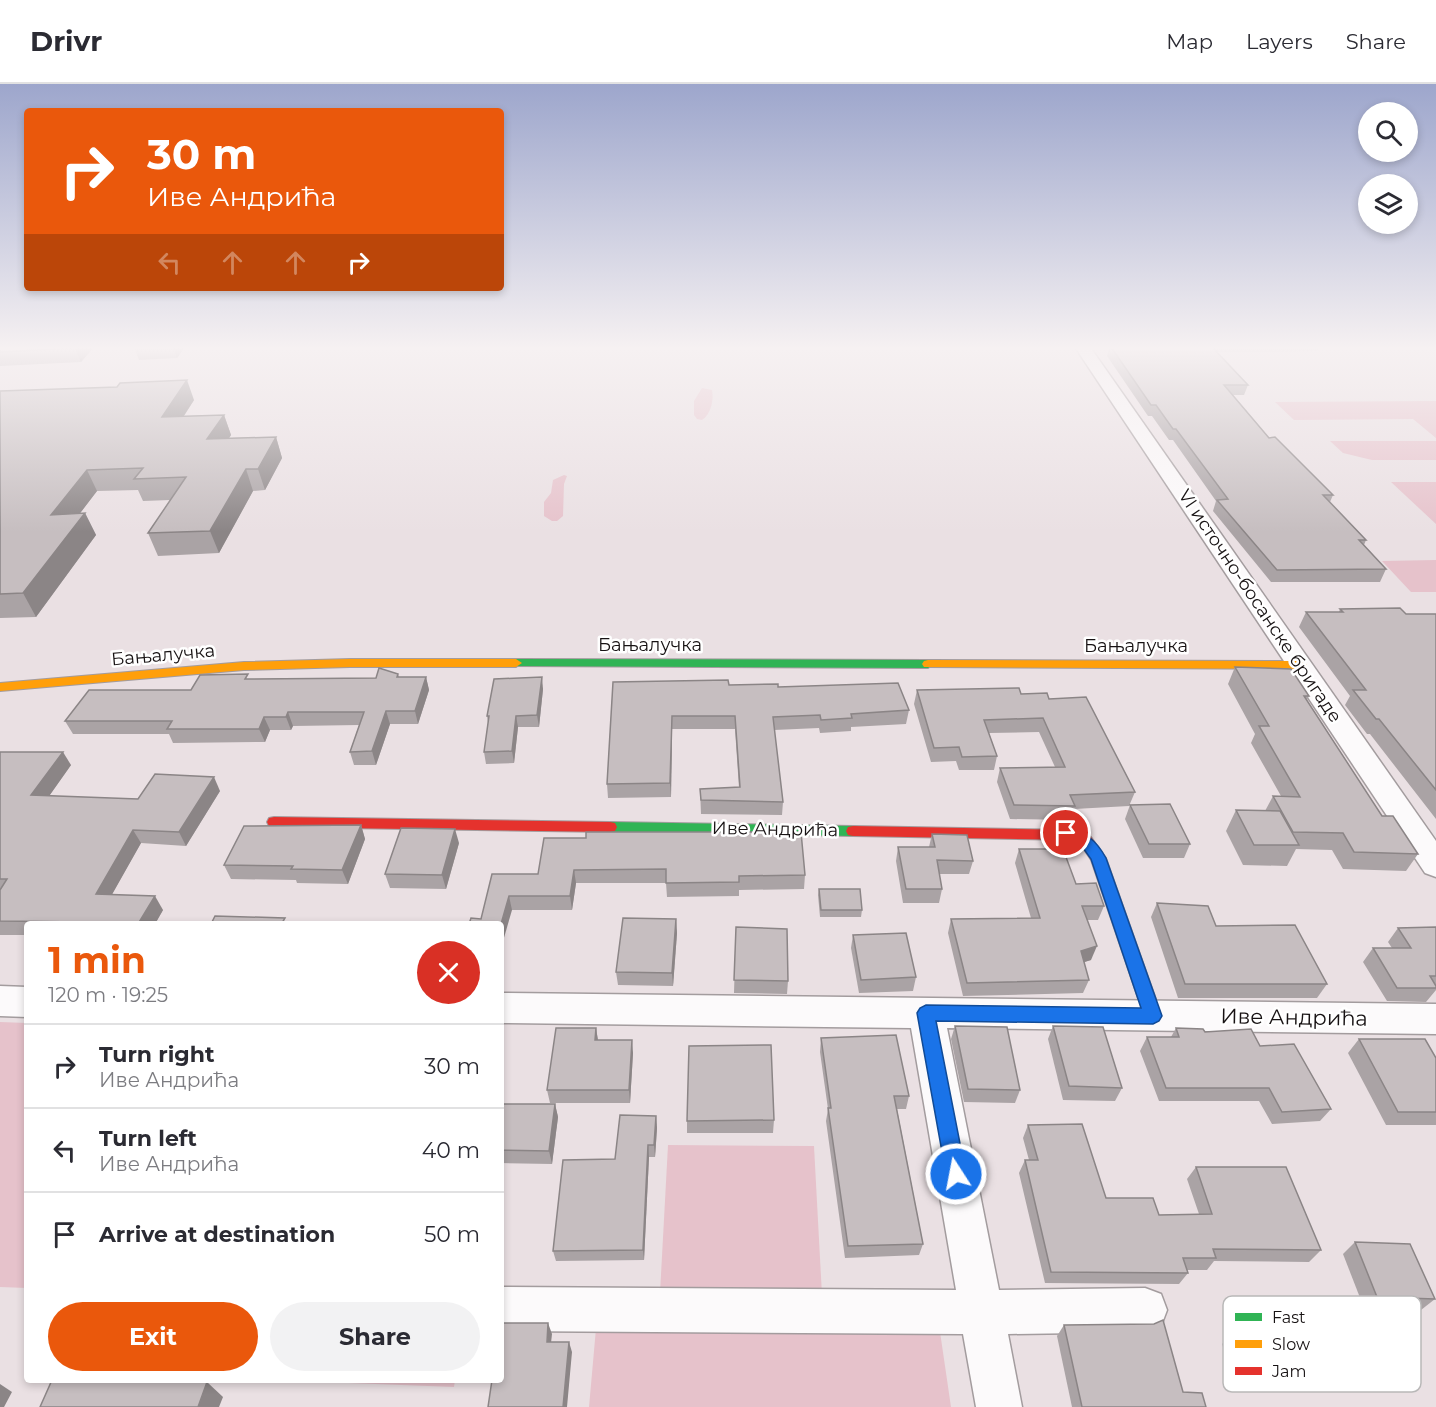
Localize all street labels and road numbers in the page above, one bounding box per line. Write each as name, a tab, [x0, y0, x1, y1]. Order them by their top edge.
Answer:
street label: VI источно-босанске бригаде	[1174, 485, 1346, 727]
street label: Бањалучка	[598, 634, 702, 656]
street label: Бањалучка	[1084, 635, 1188, 657]
street label: Бањалучка	[110, 640, 216, 670]
street label: Иве Андрића	[712, 817, 838, 841]
street label: Иве Андрића	[1220, 1003, 1368, 1031]

